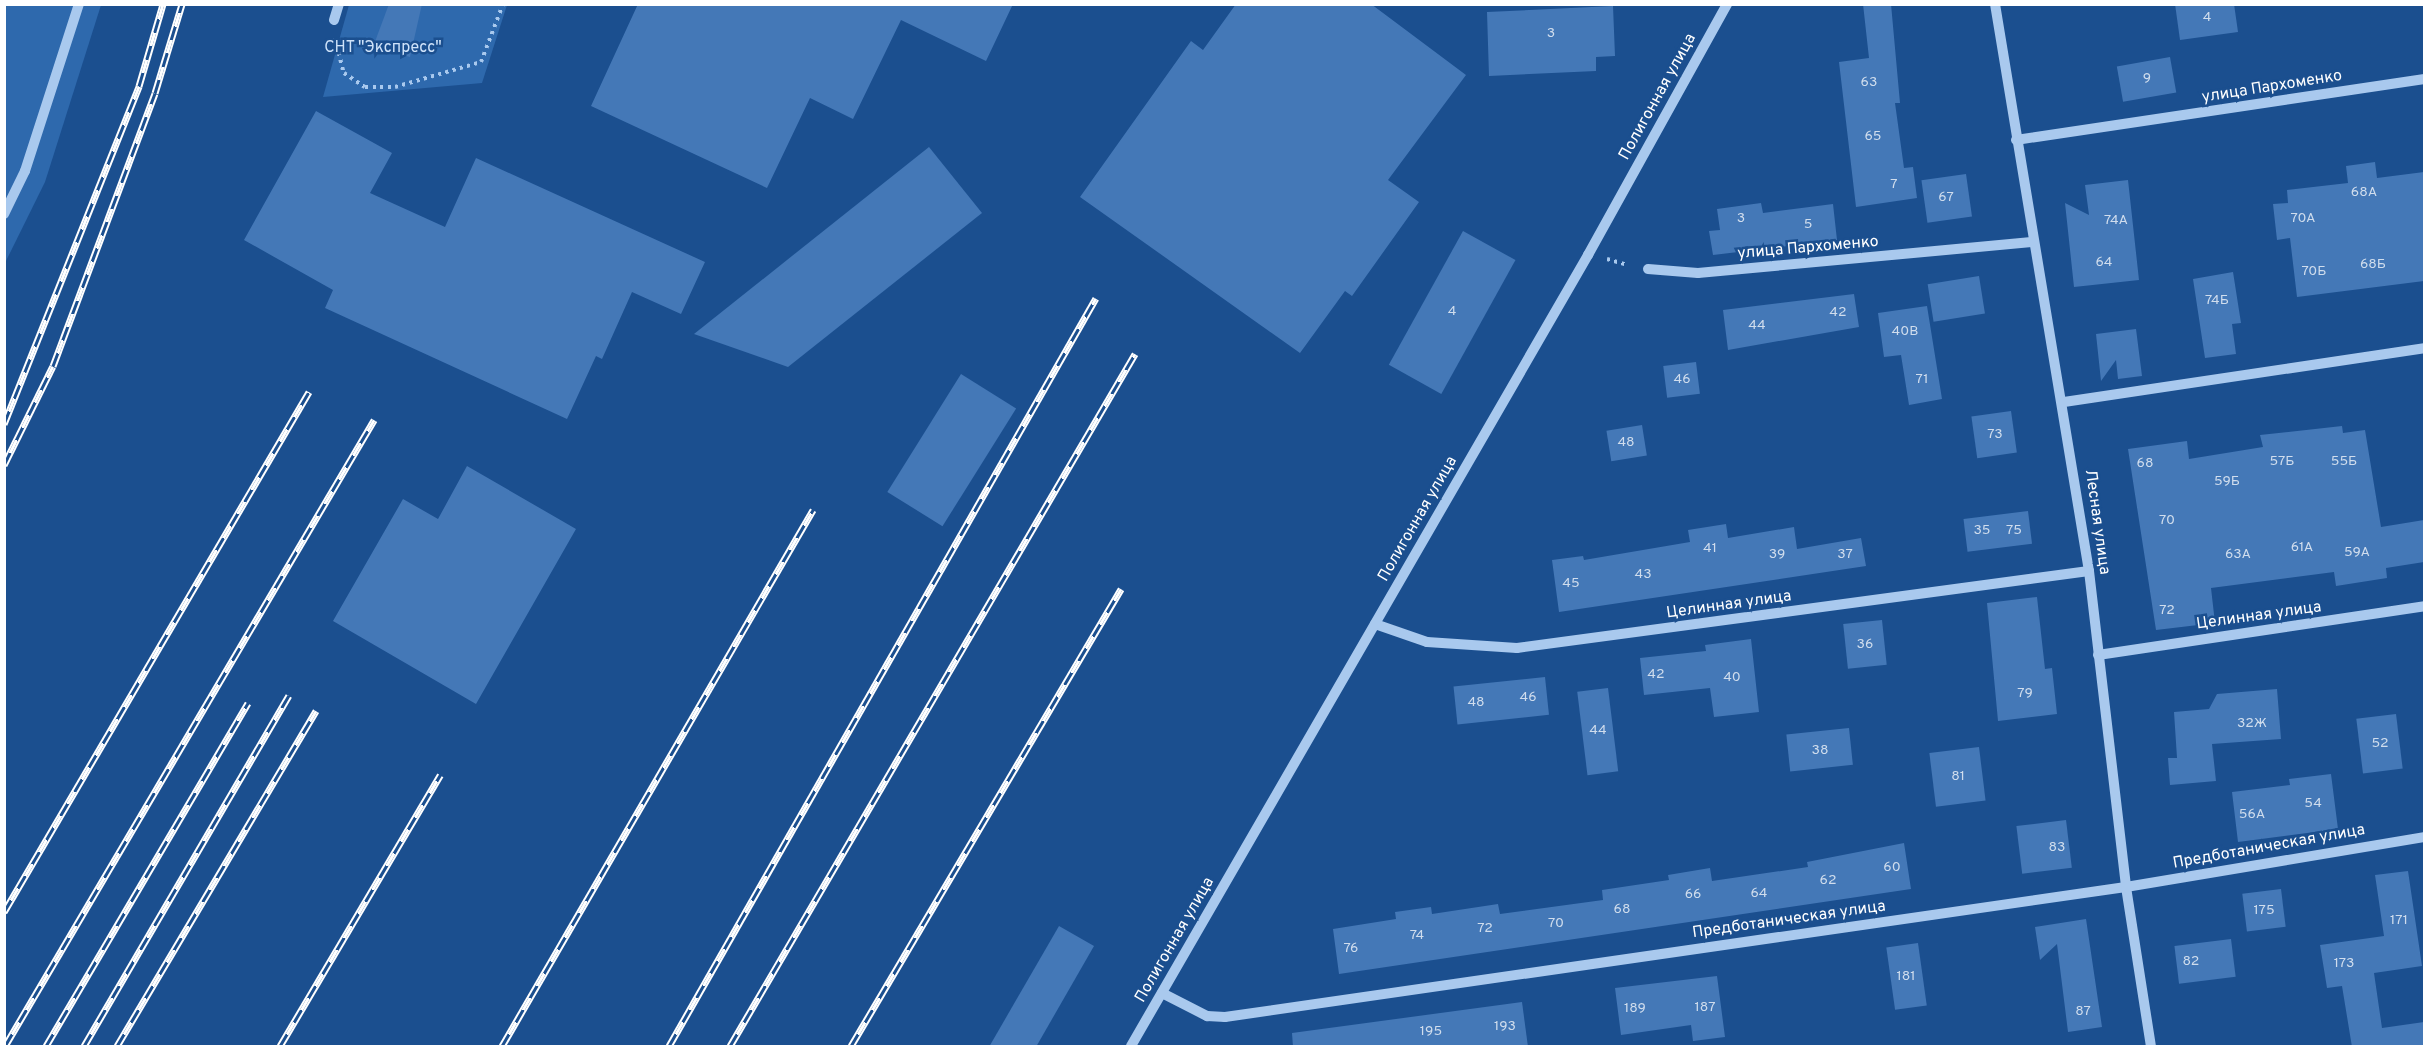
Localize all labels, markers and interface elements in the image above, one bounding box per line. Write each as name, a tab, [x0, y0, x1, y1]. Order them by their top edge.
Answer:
house number: 4	[2203, 10, 2211, 26]
house number: 3	[1547, 26, 1555, 42]
street label: Полигонная улица	[1615, 30, 1701, 164]
park label: СНТ "Экспресс"	[324, 38, 442, 58]
street label: улица Пархоменко	[2200, 66, 2344, 108]
house number: 9	[2143, 71, 2151, 87]
house number: 63	[1861, 75, 1877, 91]
house number: 65	[1864, 129, 1882, 145]
house number: 7	[1890, 177, 1898, 193]
house number: 68А	[2351, 185, 2377, 201]
house number: 67	[1938, 190, 1954, 206]
house number: 3	[1737, 211, 1745, 227]
house number: 70А	[2291, 211, 2315, 227]
house number: 74А	[2104, 213, 2128, 229]
house number: 5	[1804, 217, 1812, 233]
street label: улица Пархоменко	[1736, 232, 1880, 264]
house number: 64	[2095, 255, 2113, 271]
house number: 68Б	[2360, 257, 2386, 273]
house number: 70Б	[2301, 264, 2327, 280]
house number: 74Б	[2205, 293, 2229, 309]
house number: 4	[1448, 304, 1456, 320]
house number: 42	[1829, 305, 1847, 321]
house number: 44	[1748, 318, 1766, 334]
house number: 40В	[1892, 324, 1918, 340]
house number: 46	[1673, 372, 1691, 388]
house number: 71	[1916, 372, 1928, 388]
house number: 73	[1987, 427, 2003, 443]
house number: 48	[1617, 435, 1635, 451]
street label: Полигонная улица	[1374, 453, 1462, 585]
house number: 57Б	[2270, 454, 2294, 470]
house number: 55Б	[2331, 454, 2357, 470]
house number: 68	[2137, 456, 2153, 472]
street label: Лесная улица	[2080, 468, 2114, 576]
house number: 59Б	[2214, 474, 2240, 490]
house number: 70	[2159, 513, 2175, 529]
house number: 35	[1973, 523, 1991, 539]
house number: 75	[2006, 523, 2022, 539]
house number: 61А	[2291, 540, 2313, 556]
house number: 41	[1703, 541, 1717, 557]
house number: 59А	[2344, 545, 2370, 561]
house number: 39	[1769, 547, 1785, 563]
house number: 37	[1837, 547, 1853, 563]
house number: 63А	[2225, 547, 2251, 563]
house number: 43	[1634, 567, 1652, 583]
house number: 45	[1562, 576, 1580, 592]
street label: Целинная улица	[1665, 587, 1793, 623]
street label: Целинная улица	[2195, 598, 2323, 634]
house number: 72	[2159, 603, 2175, 619]
house number: 36	[1857, 637, 1873, 653]
house number: 42	[1647, 667, 1665, 683]
house number: 40	[1723, 670, 1741, 686]
house number: 79	[2017, 686, 2033, 702]
house number: 46	[1519, 690, 1537, 706]
house number: 48	[1467, 695, 1485, 711]
house number: 32Ж	[2237, 716, 2267, 732]
house number: 44	[1589, 723, 1607, 739]
house number: 52	[2371, 736, 2389, 752]
house number: 38	[1812, 743, 1828, 759]
house number: 81	[1951, 769, 1965, 785]
house number: 54	[2304, 796, 2322, 812]
house number: 56А	[2239, 807, 2265, 823]
street label: Предботаническая улица	[2171, 821, 2367, 873]
house number: 83	[2049, 840, 2065, 856]
house number: 60	[1883, 860, 1901, 876]
house number: 62	[1820, 873, 1836, 889]
street label: Полигонная улица	[1131, 874, 1219, 1006]
house number: 64	[1750, 886, 1768, 902]
house number: 66	[1685, 887, 1701, 903]
street label: Предботаническая улица	[1691, 897, 1887, 943]
house number: 68	[1614, 902, 1630, 918]
house number: 175	[2253, 903, 2275, 919]
house number: 171	[2390, 913, 2408, 929]
house number: 70	[1548, 916, 1564, 932]
house number: 72	[1477, 921, 1493, 937]
house number: 74	[1410, 928, 1424, 944]
house number: 76	[1344, 941, 1358, 957]
house number: 82	[2183, 954, 2199, 970]
house number: 173	[2334, 956, 2354, 972]
house number: 181	[1897, 969, 1915, 985]
house number: 187	[1695, 1000, 1715, 1016]
house number: 189	[1624, 1001, 1646, 1017]
house number: 87	[2075, 1004, 2091, 1020]
house number: 193	[1494, 1019, 1516, 1035]
house number: 195	[1420, 1024, 1442, 1040]

